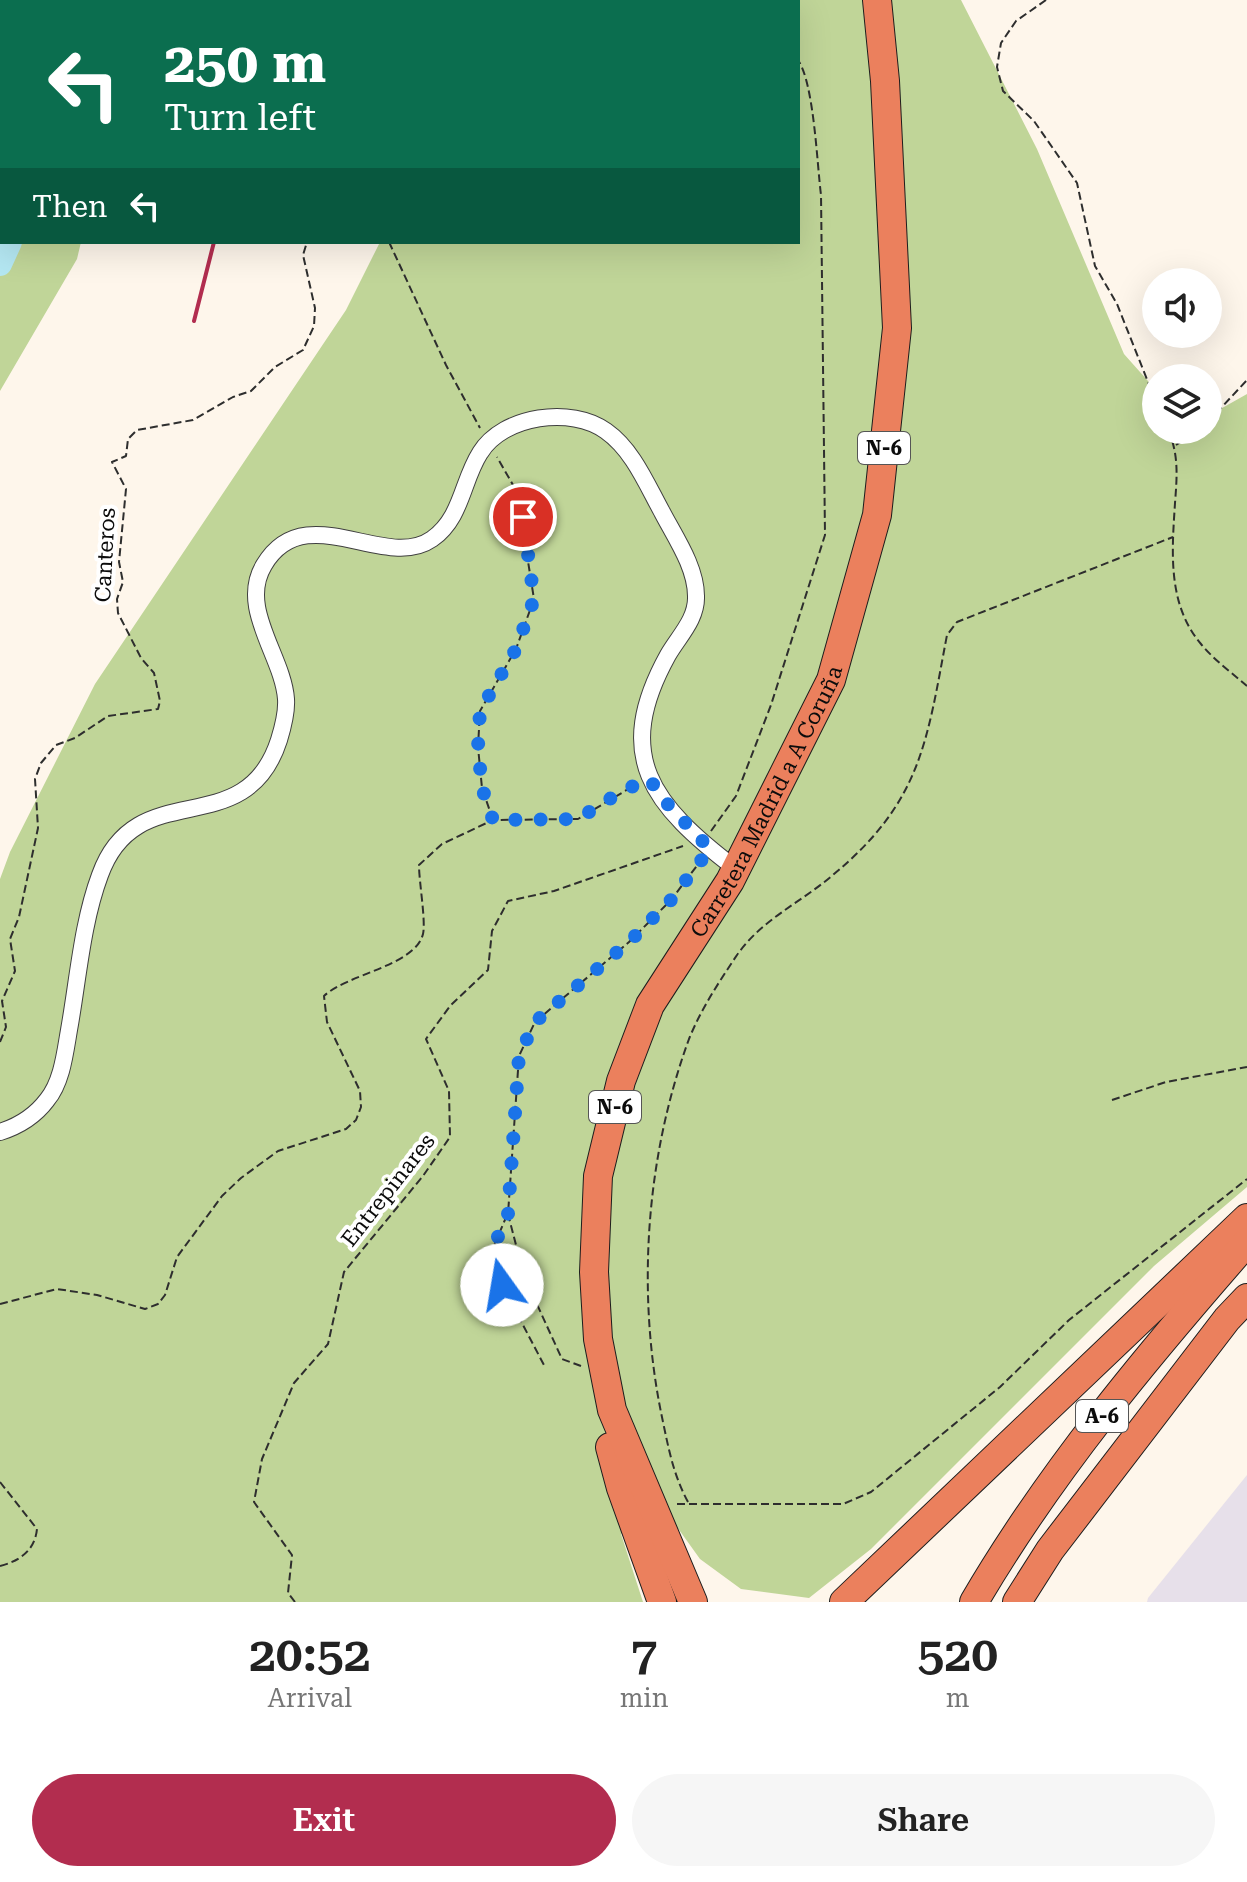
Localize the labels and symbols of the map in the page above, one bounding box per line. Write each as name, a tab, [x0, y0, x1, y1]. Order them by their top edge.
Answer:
road number: N-6	[858, 432, 910, 464]
pin	[489, 483, 557, 551]
street label: Canteros	[90, 507, 120, 603]
street label: Carretera Madrid a A Coruña	[685, 663, 847, 942]
road number: N-6	[589, 1091, 641, 1123]
street label: Entrepinares	[336, 1129, 440, 1251]
position arrow	[460, 1243, 544, 1327]
road number: A-6	[1076, 1400, 1128, 1432]

